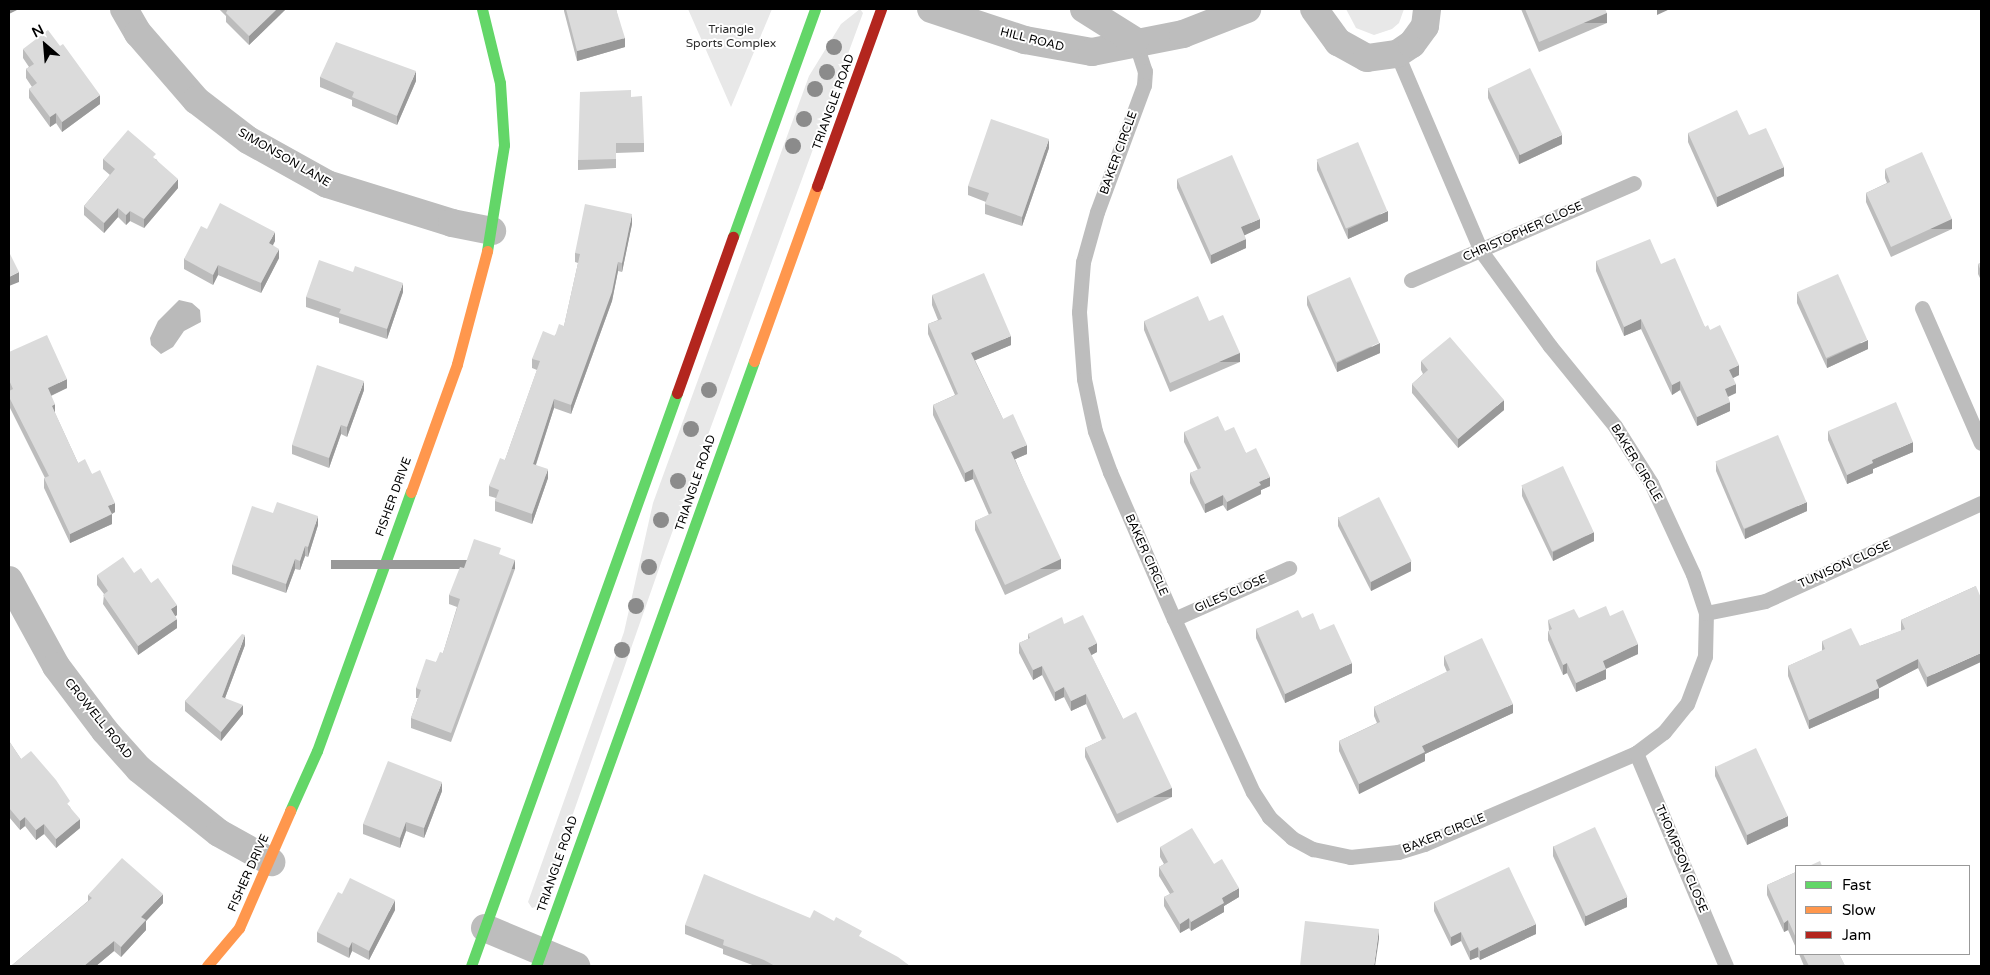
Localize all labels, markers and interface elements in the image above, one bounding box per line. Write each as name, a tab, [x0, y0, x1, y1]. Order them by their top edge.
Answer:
north arrow	[20, 20, 70, 70]
text: N	[29, 21, 47, 41]
park label: Triangle Sports Complex	[686, 23, 776, 51]
street label: HILL ROAD	[998, 25, 1066, 55]
street label: TRIANGLE ROAD	[810, 52, 858, 152]
street label: BAKER CIRCLE	[1097, 109, 1141, 197]
street label: SIMONSON LANE	[235, 126, 333, 190]
street label: CHRISTOPHER CLOSE	[1461, 199, 1585, 265]
street label: BAKER CIRCLE	[1607, 422, 1665, 504]
street label: TRIANGLE ROAD	[673, 433, 719, 533]
street label: FISHER DRIVE	[373, 455, 415, 539]
street label: BAKER CIRCLE	[1122, 512, 1170, 598]
street label: TUNISON CLOSE	[1797, 538, 1893, 592]
street label: GILES CLOSE	[1193, 572, 1269, 616]
street label: CROWELL ROAD	[61, 676, 135, 762]
street label: THOMPSON CLOSE	[1652, 803, 1710, 915]
street label: BAKER CIRCLE	[1401, 811, 1487, 857]
street label: TRIANGLE ROAD	[535, 814, 581, 914]
street label: FISHER DRIVE	[225, 832, 273, 914]
legend	[1795, 865, 1970, 955]
text: Fast	[1842, 876, 1871, 894]
text: Slow	[1842, 901, 1876, 919]
text: Jam	[1842, 926, 1871, 944]

